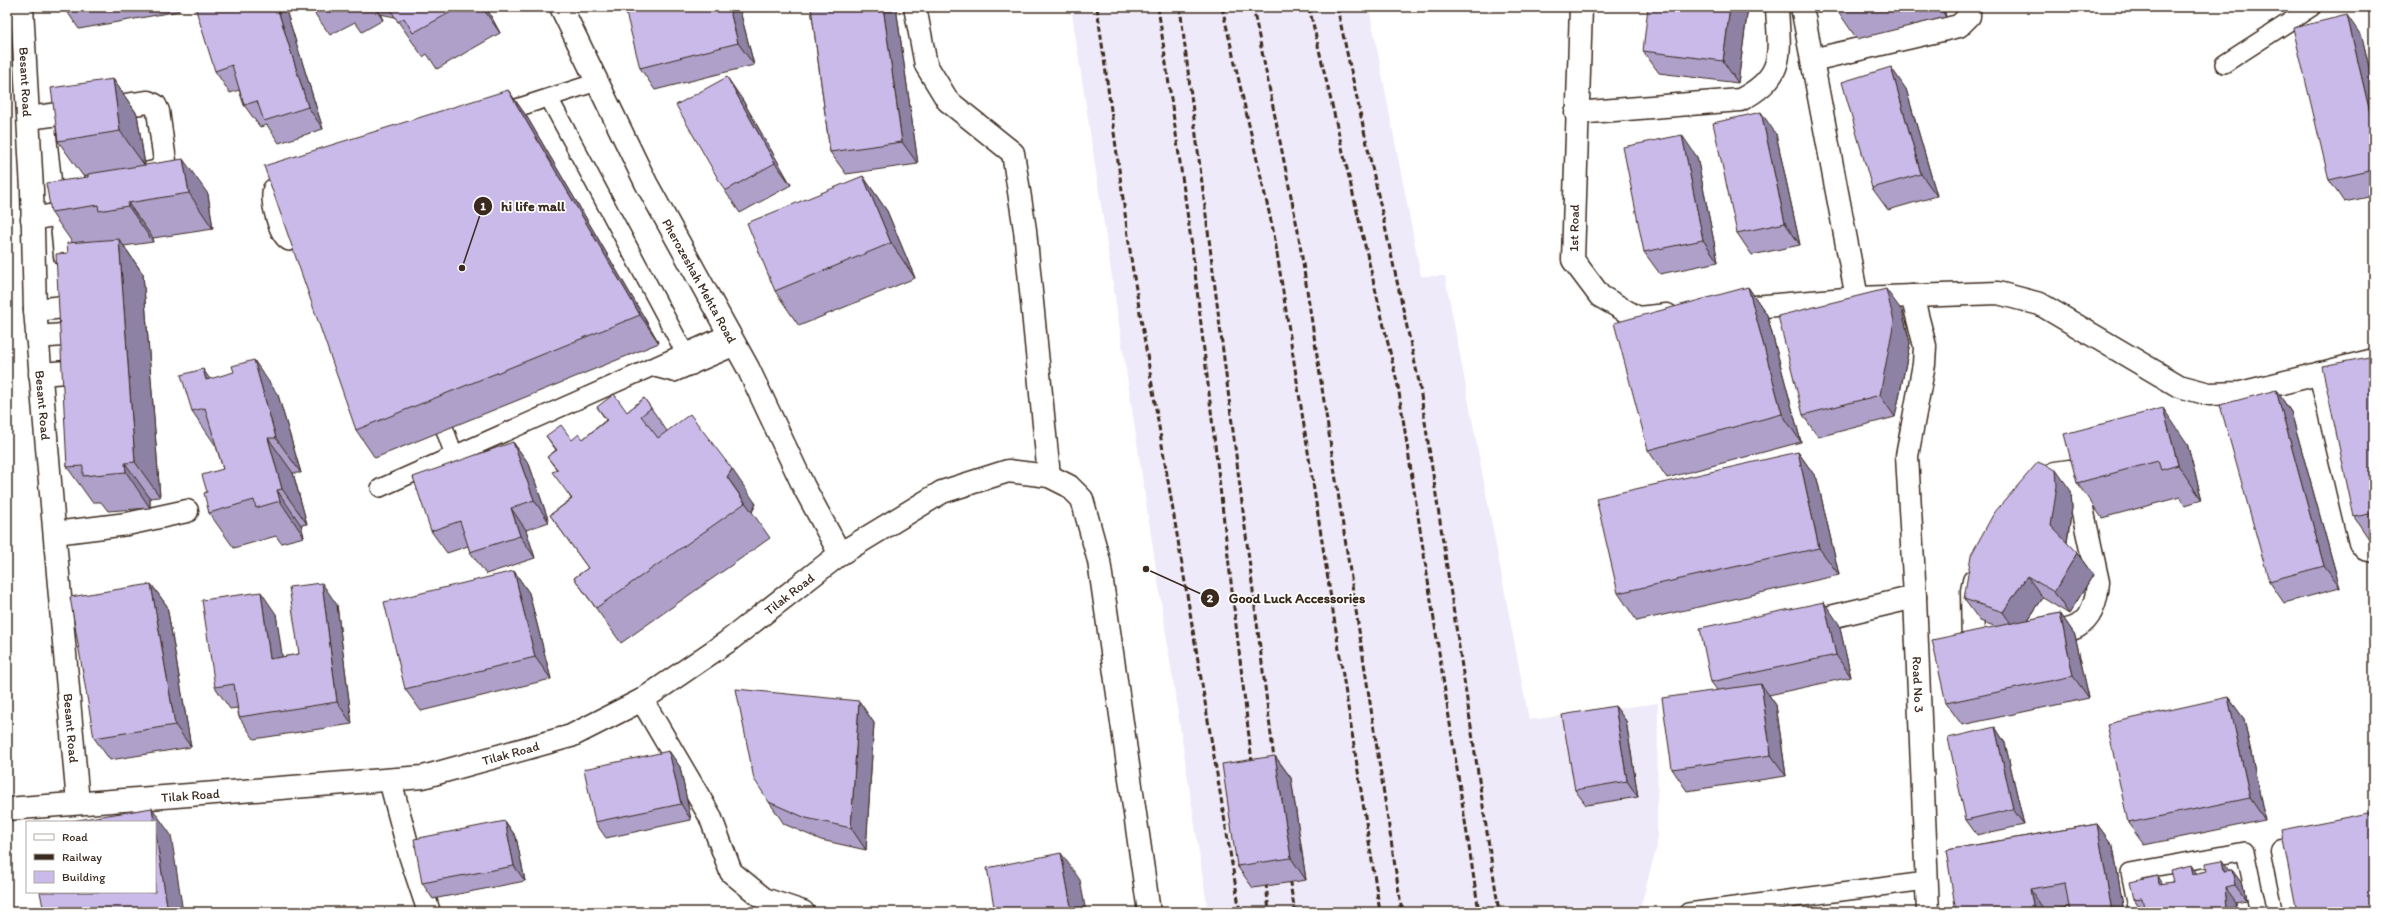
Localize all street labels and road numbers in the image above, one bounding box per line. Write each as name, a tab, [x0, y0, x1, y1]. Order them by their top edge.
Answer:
street label: Besant Road	[17, 47, 35, 117]
street label: 1st Road	[1566, 204, 1582, 252]
street label: Pherozeshah Mehta Road	[660, 216, 740, 345]
street label: Besant Road	[33, 370, 54, 441]
street label: Tilak Road	[761, 570, 817, 618]
street label: Road No 3	[1910, 656, 1927, 713]
street label: Besant Road	[61, 693, 82, 764]
street label: Tilak Road	[480, 738, 541, 768]
street label: Tilak Road	[161, 785, 220, 805]

